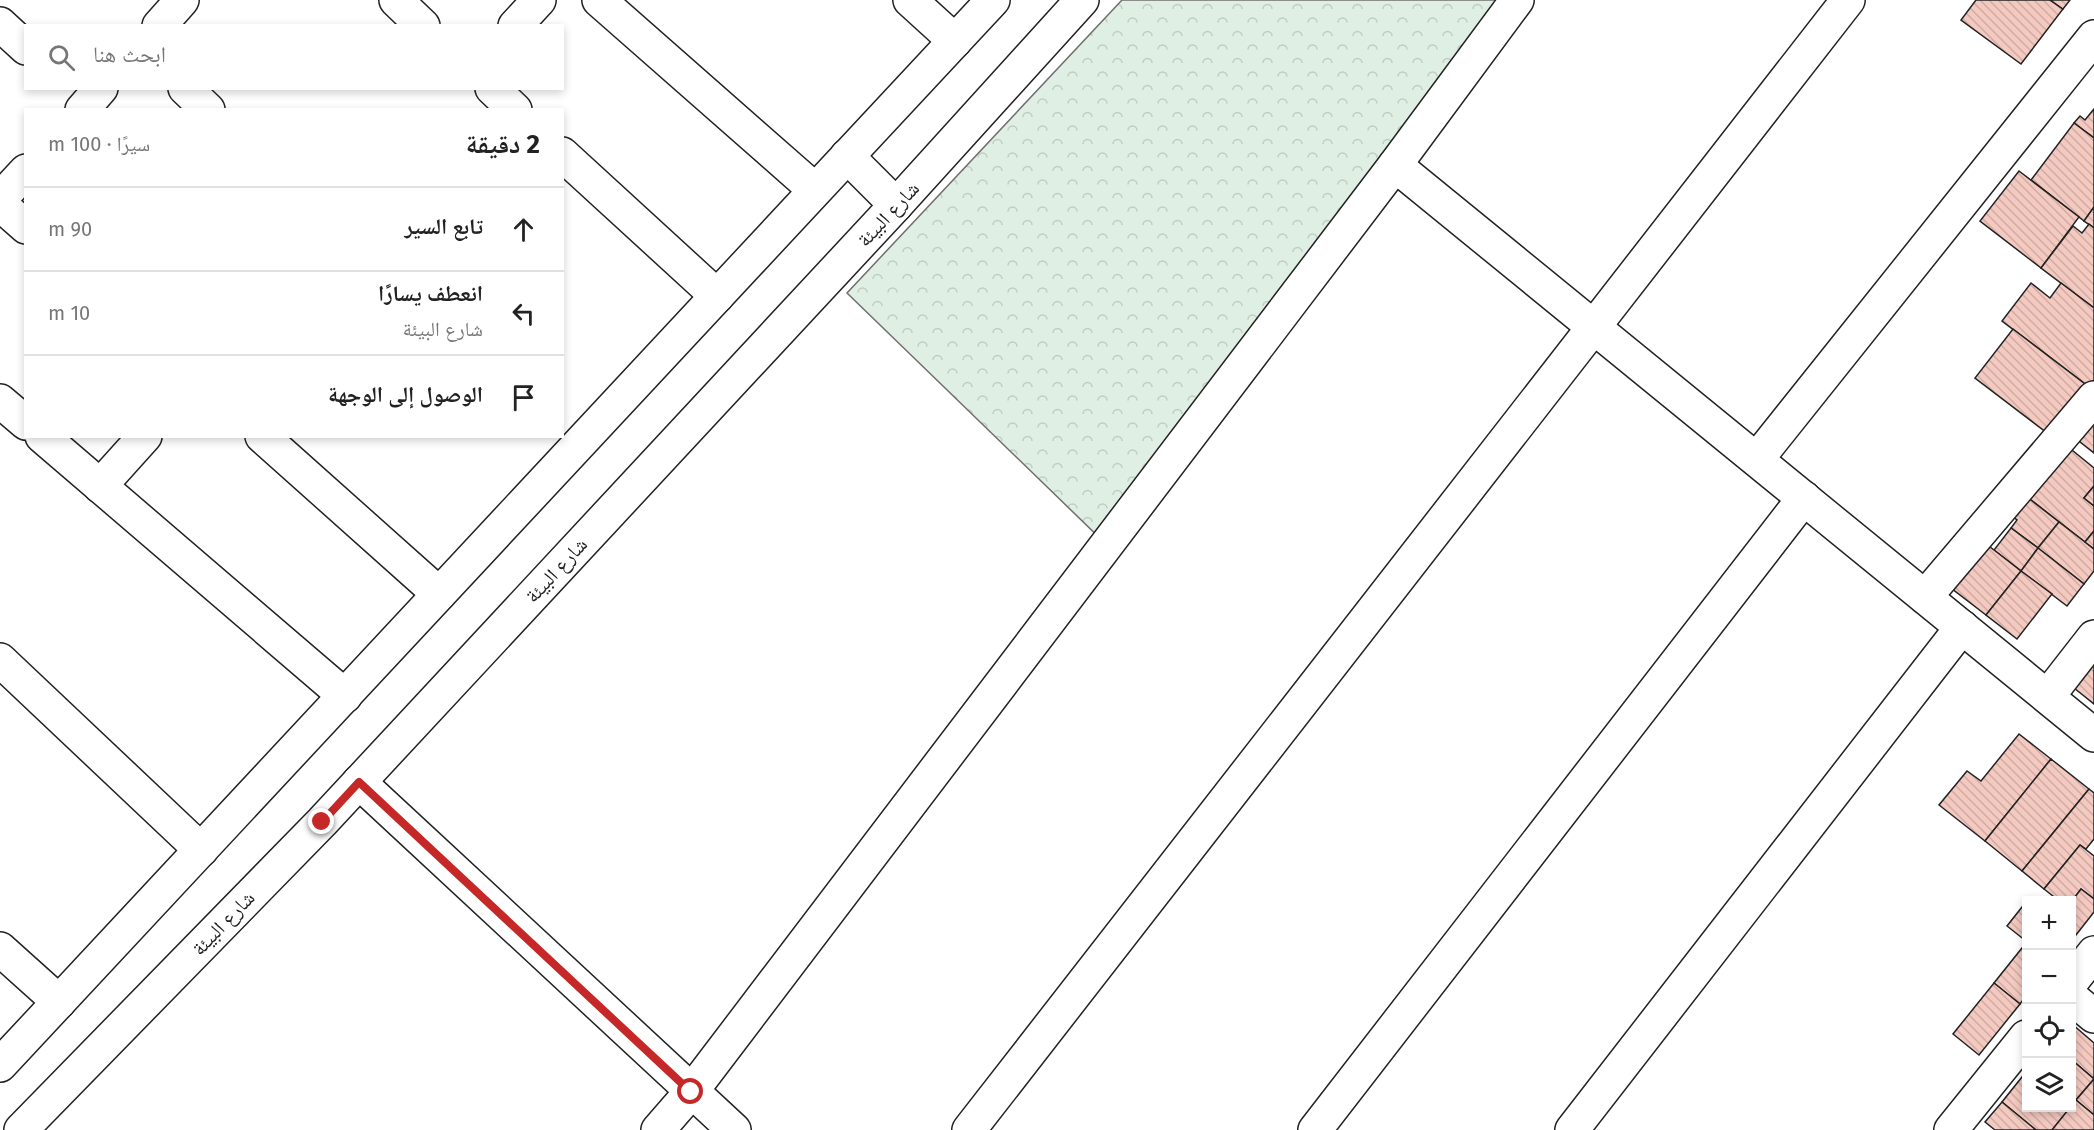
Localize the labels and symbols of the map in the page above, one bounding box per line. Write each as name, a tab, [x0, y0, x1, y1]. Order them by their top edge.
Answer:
street label: شارع البيئة	[852, 176, 925, 252]
street label: شارع البيئة	[520, 532, 593, 608]
route end	[308, 808, 334, 834]
street label: شارع البيئة	[186, 886, 260, 961]
route start	[677, 1078, 703, 1104]

